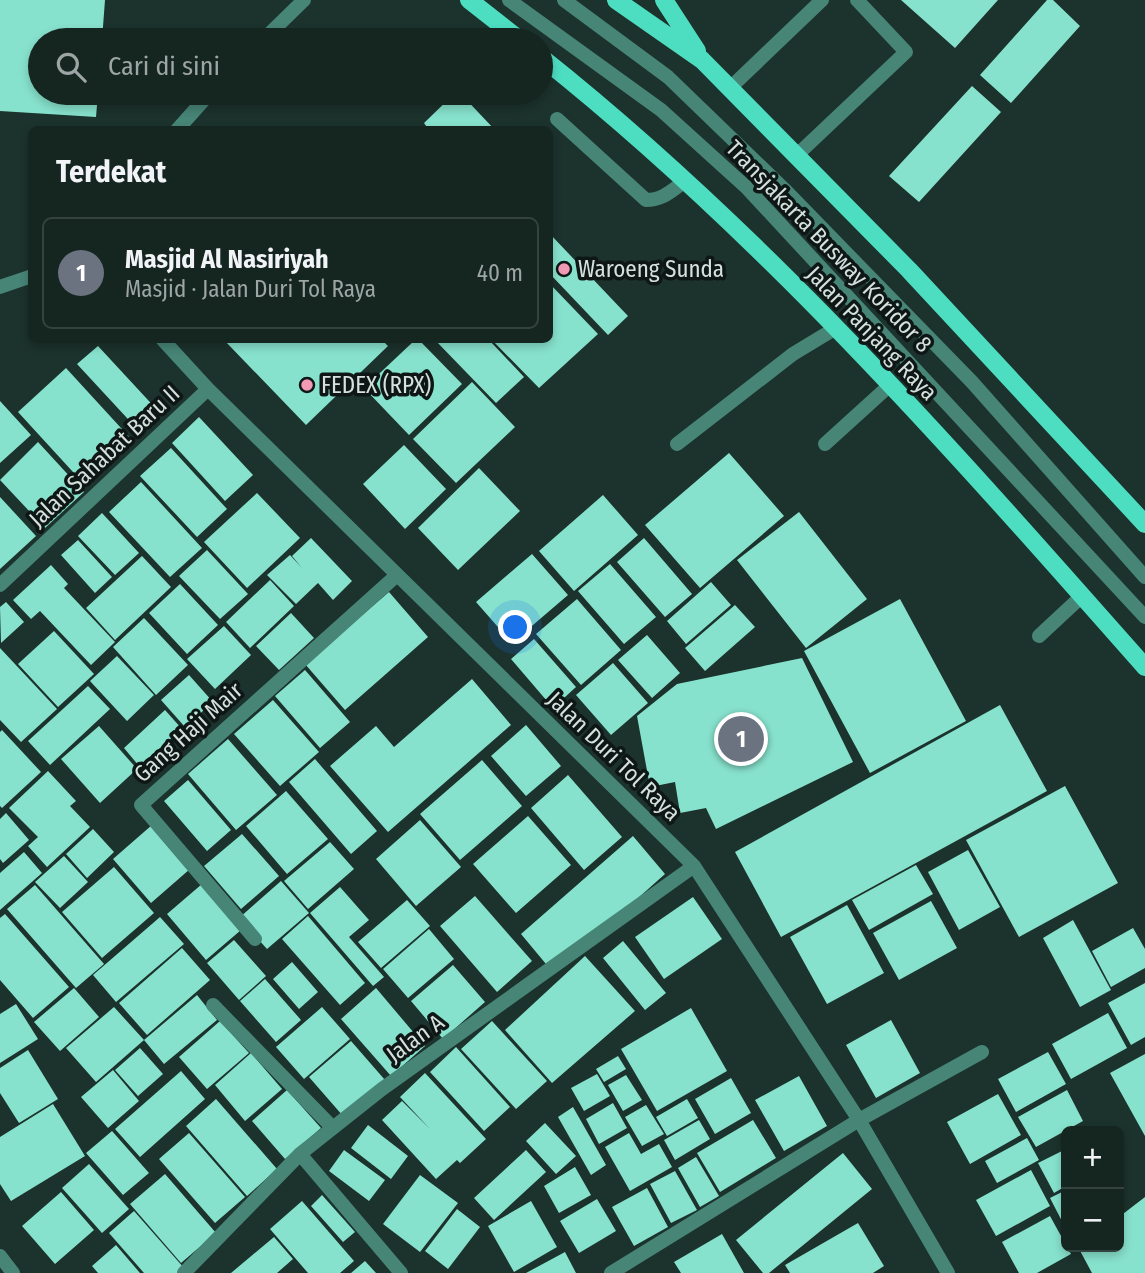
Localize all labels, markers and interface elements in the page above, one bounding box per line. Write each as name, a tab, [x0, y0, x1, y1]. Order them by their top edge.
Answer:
search box	[28, 28, 553, 105]
icon: search	[52, 48, 90, 86]
text: Cari di sini	[108, 51, 220, 82]
street label: Transjakarta Busway Koridor 8	[720, 134, 938, 358]
text: Terdekat	[56, 154, 166, 190]
text: Masjid Al Nasiriyah	[125, 244, 329, 275]
place label: Waroeng Sunda	[578, 255, 724, 283]
text: 1	[76, 259, 86, 287]
text: 40 m	[477, 259, 523, 287]
street label: Jalan Panjang Raya	[801, 260, 943, 406]
marker: Waroeng Sunda	[556, 261, 572, 277]
text: Masjid · Jalan Duri Tol Raya	[125, 275, 376, 303]
place label: FEDEX (RPX)	[321, 371, 431, 399]
marker: FEDEX (RPX)	[299, 377, 315, 393]
street label: Jalan Sahabat Baru II	[23, 379, 185, 533]
your location	[498, 610, 532, 644]
street label: Gang Haji Mair	[128, 676, 248, 788]
street label: Jalan Duri Tol Raya	[542, 685, 686, 827]
pin: 1	[718, 713, 764, 765]
street label: Jalan A	[381, 1008, 449, 1068]
map controls	[1061, 1126, 1124, 1252]
button: +	[1061, 1126, 1124, 1189]
button: −	[1061, 1189, 1124, 1252]

